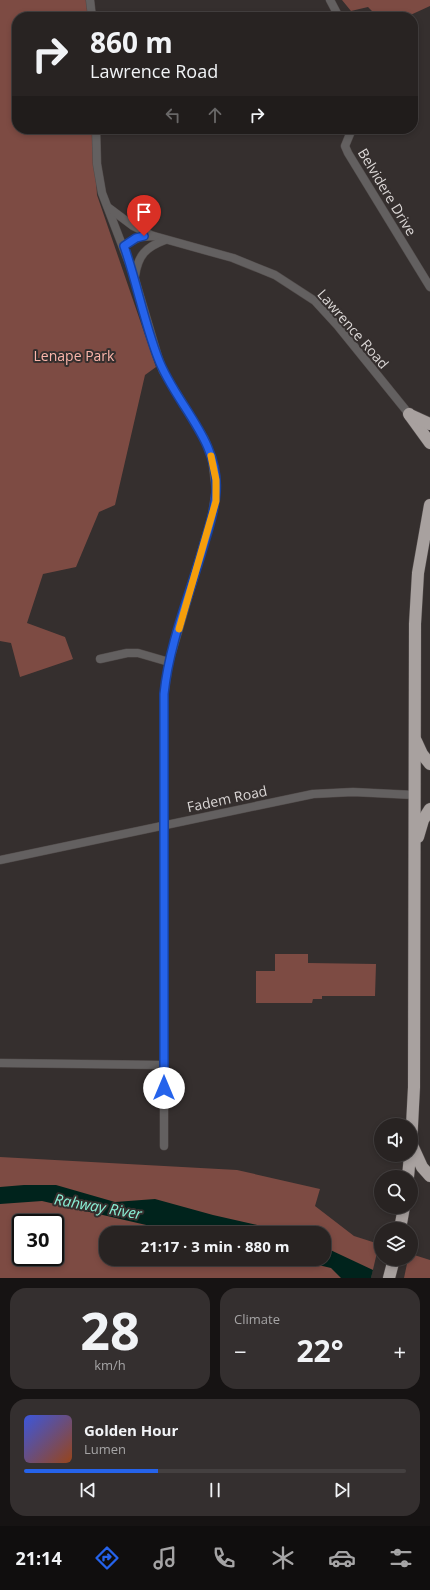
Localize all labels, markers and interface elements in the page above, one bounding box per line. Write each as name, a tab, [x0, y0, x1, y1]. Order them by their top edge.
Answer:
text: 860 m	[90, 23, 173, 61]
icon: right	[24, 28, 76, 80]
text: Lawrence Road	[90, 59, 218, 83]
icon: left	[162, 104, 184, 126]
icon: ahead	[204, 104, 226, 126]
icon: right	[246, 104, 268, 126]
street label: Belvidere Drive	[354, 144, 421, 239]
pin	[127, 195, 161, 236]
icon: arrive	[133, 201, 155, 223]
street label: Lawrence Road	[313, 285, 393, 373]
park label: Lenape Park	[34, 346, 115, 365]
street label: Fadem Road	[185, 781, 269, 816]
position arrow	[143, 1067, 185, 1109]
map controls	[374, 1118, 418, 1266]
button: sound	[374, 1118, 418, 1162]
button: search	[374, 1170, 418, 1214]
water label: Rahway River	[53, 1188, 144, 1224]
speed limit sign: 30	[12, 1214, 64, 1266]
button: layers	[374, 1222, 418, 1266]
text: 21:17 · 3 min · 880 m	[141, 1236, 289, 1256]
text: 28	[80, 1294, 140, 1365]
text: Climate	[234, 1310, 280, 1328]
text: 22°	[296, 1330, 344, 1371]
text: −	[234, 1336, 247, 1366]
text: +	[393, 1336, 406, 1366]
text: km/h	[94, 1356, 126, 1374]
text: Golden Hour	[84, 1420, 178, 1440]
text: Lumen	[84, 1440, 126, 1458]
icon: previous	[77, 1479, 99, 1501]
icon: pause	[204, 1479, 226, 1501]
icon: next	[331, 1479, 353, 1501]
icon: directions	[93, 1544, 121, 1572]
icon: music	[151, 1544, 179, 1572]
icon: phone	[210, 1544, 238, 1572]
icon: climate	[269, 1544, 297, 1572]
icon: car	[328, 1544, 356, 1572]
icon: filters	[387, 1544, 415, 1572]
text: 21:14	[15, 1546, 62, 1570]

